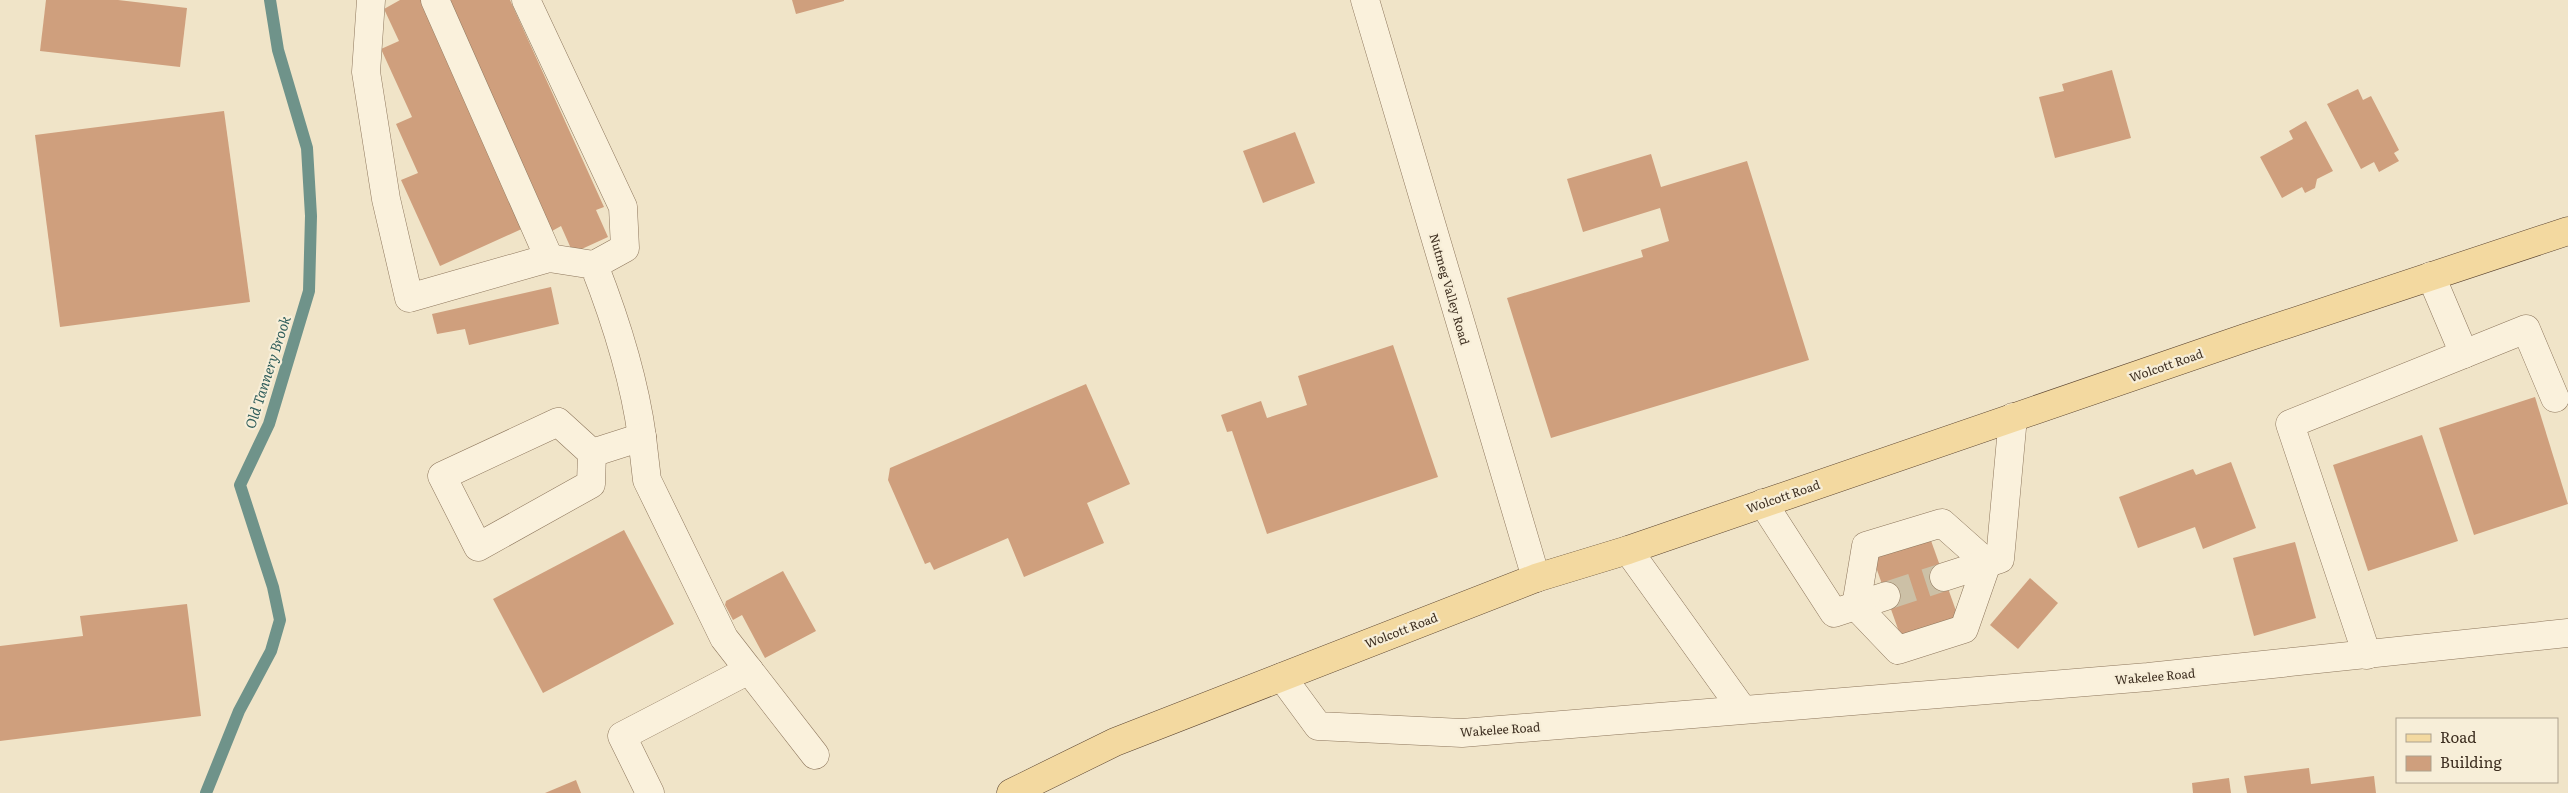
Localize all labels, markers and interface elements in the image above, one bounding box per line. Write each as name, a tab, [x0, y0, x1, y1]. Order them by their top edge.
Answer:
street label: Nutmeg Valley Road	[1425, 231, 1475, 347]
water label: Old Tannery Brook	[239, 313, 295, 431]
street label: Wolcott Road	[2127, 344, 2206, 386]
street label: Wolcott Road	[1744, 475, 1823, 517]
street label: Wolcott Road	[1362, 608, 1441, 652]
street label: Wakelee Road	[2114, 663, 2197, 688]
street label: Wakelee Road	[1459, 717, 1541, 741]
legend	[2396, 718, 2558, 783]
text: Road	[2440, 725, 2476, 748]
text: Building	[2440, 750, 2502, 773]

